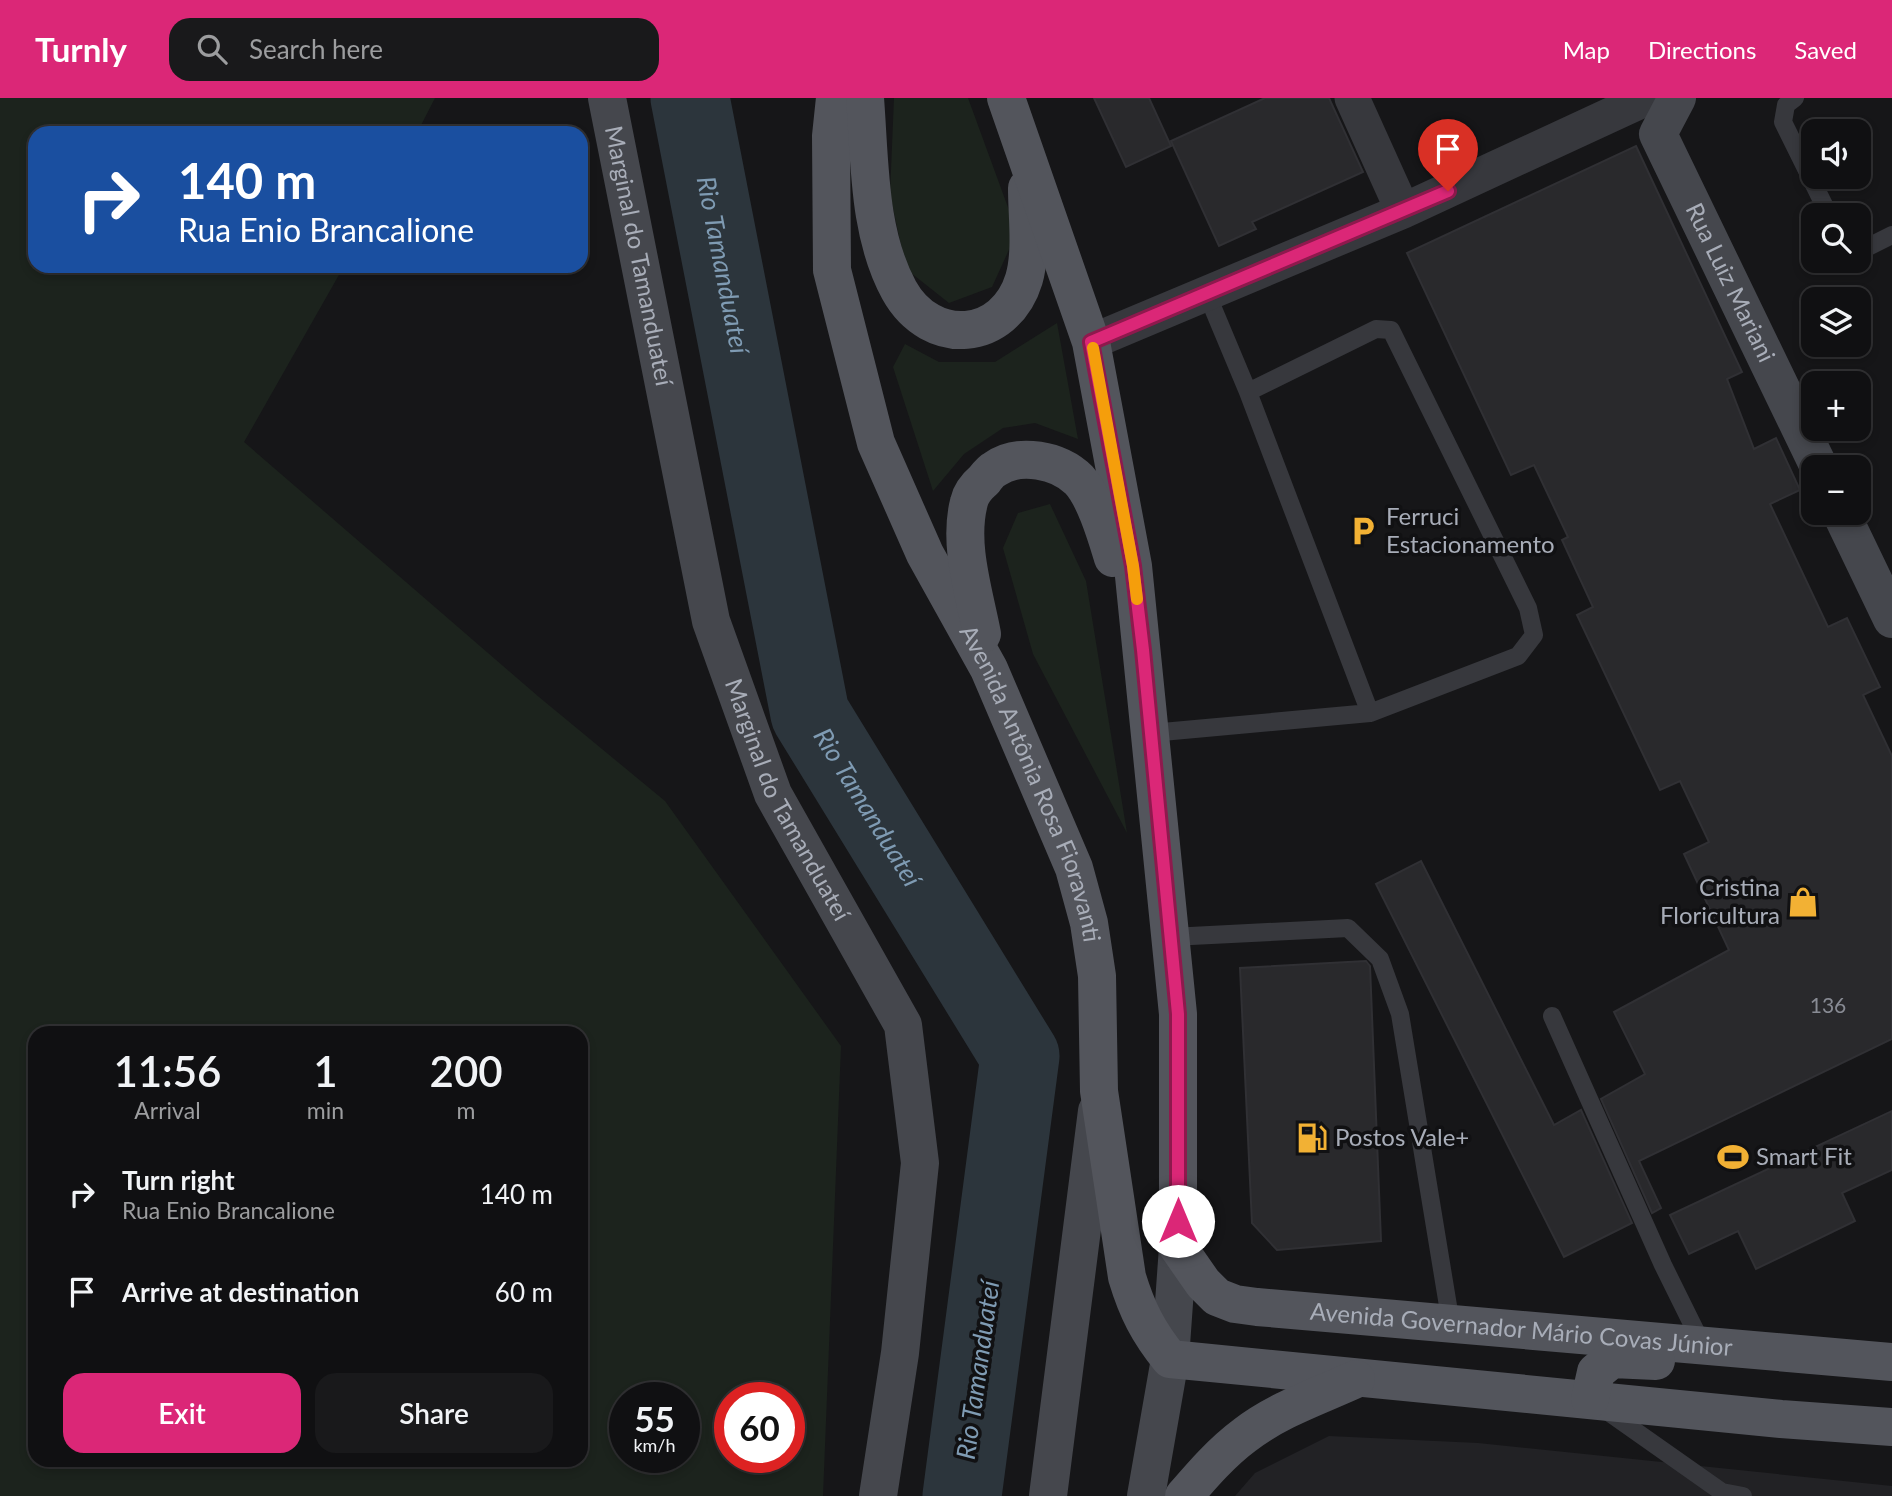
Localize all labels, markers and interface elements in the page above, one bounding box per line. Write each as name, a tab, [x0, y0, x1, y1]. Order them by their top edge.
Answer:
search box	[169, 18, 659, 81]
text: Turnly	[35, 29, 127, 69]
icon: search	[193, 30, 231, 68]
text: Search here	[249, 33, 383, 65]
text: Map	[1563, 35, 1610, 64]
text: Directions	[1648, 35, 1756, 64]
text: Saved	[1794, 35, 1857, 64]
pin	[1418, 119, 1478, 191]
map controls	[1801, 119, 1871, 525]
button: sound	[1801, 119, 1871, 189]
street label: Marginal do Tamanduateí	[600, 123, 680, 389]
icon: arrive	[1429, 130, 1467, 168]
text: 140 m	[178, 151, 316, 209]
icon: right	[63, 154, 154, 245]
water label: Rio Tamanduateí	[691, 173, 757, 358]
street label: Rua Luiz Mariani	[1681, 198, 1782, 367]
button: search	[1801, 203, 1871, 273]
text: Rua Enio Brancalione	[178, 210, 474, 249]
button: layers	[1801, 287, 1871, 357]
button: +	[1801, 371, 1871, 441]
button: −	[1801, 455, 1871, 525]
place label: Ferruci Estacionamento	[1386, 501, 1555, 558]
parking icon: Ferruci Estacionamento	[1346, 514, 1380, 548]
street label: Avenida Antônia Rosa Fioravanti	[954, 619, 1108, 944]
street label: Marginal do Tamanduateí	[720, 675, 858, 926]
water label: Rio Tamanduateí	[807, 722, 930, 894]
place label: Cristina Floricultura	[1660, 872, 1780, 929]
shop icon: Cristina Floricultura	[1786, 885, 1820, 919]
house number: 136	[1810, 992, 1846, 1017]
text: 11:56	[113, 1046, 221, 1096]
text: 1	[313, 1046, 338, 1096]
text: 200	[430, 1046, 503, 1096]
text: Arrival	[134, 1096, 201, 1124]
text: min	[307, 1096, 344, 1124]
text: m	[457, 1096, 476, 1124]
fuel station icon: Postos Vale+	[1295, 1121, 1329, 1155]
place label: Postos Vale+	[1335, 1122, 1469, 1151]
sports icon: Smart Fit	[1716, 1140, 1750, 1174]
place label: Smart Fit	[1756, 1141, 1852, 1170]
text: Turn right	[122, 1164, 235, 1196]
icon: right	[63, 1175, 101, 1213]
text: 140 m	[480, 1178, 553, 1210]
position arrow	[1141, 1184, 1215, 1258]
text: Rua Enio Brancalione	[122, 1196, 335, 1224]
icon: arrive	[63, 1273, 101, 1311]
text: Arrive at destination	[122, 1276, 359, 1308]
text: 60 m	[495, 1276, 553, 1308]
water label: Rio Tamanduateí	[949, 1276, 1006, 1461]
street label: Avenida Governador Mário Covas Júnior	[1309, 1296, 1734, 1361]
button: Exit	[63, 1373, 301, 1453]
button: Share	[315, 1373, 553, 1453]
speed limit sign: 60	[714, 1382, 805, 1473]
text: 55	[634, 1397, 675, 1439]
text: km/h	[633, 1434, 676, 1456]

